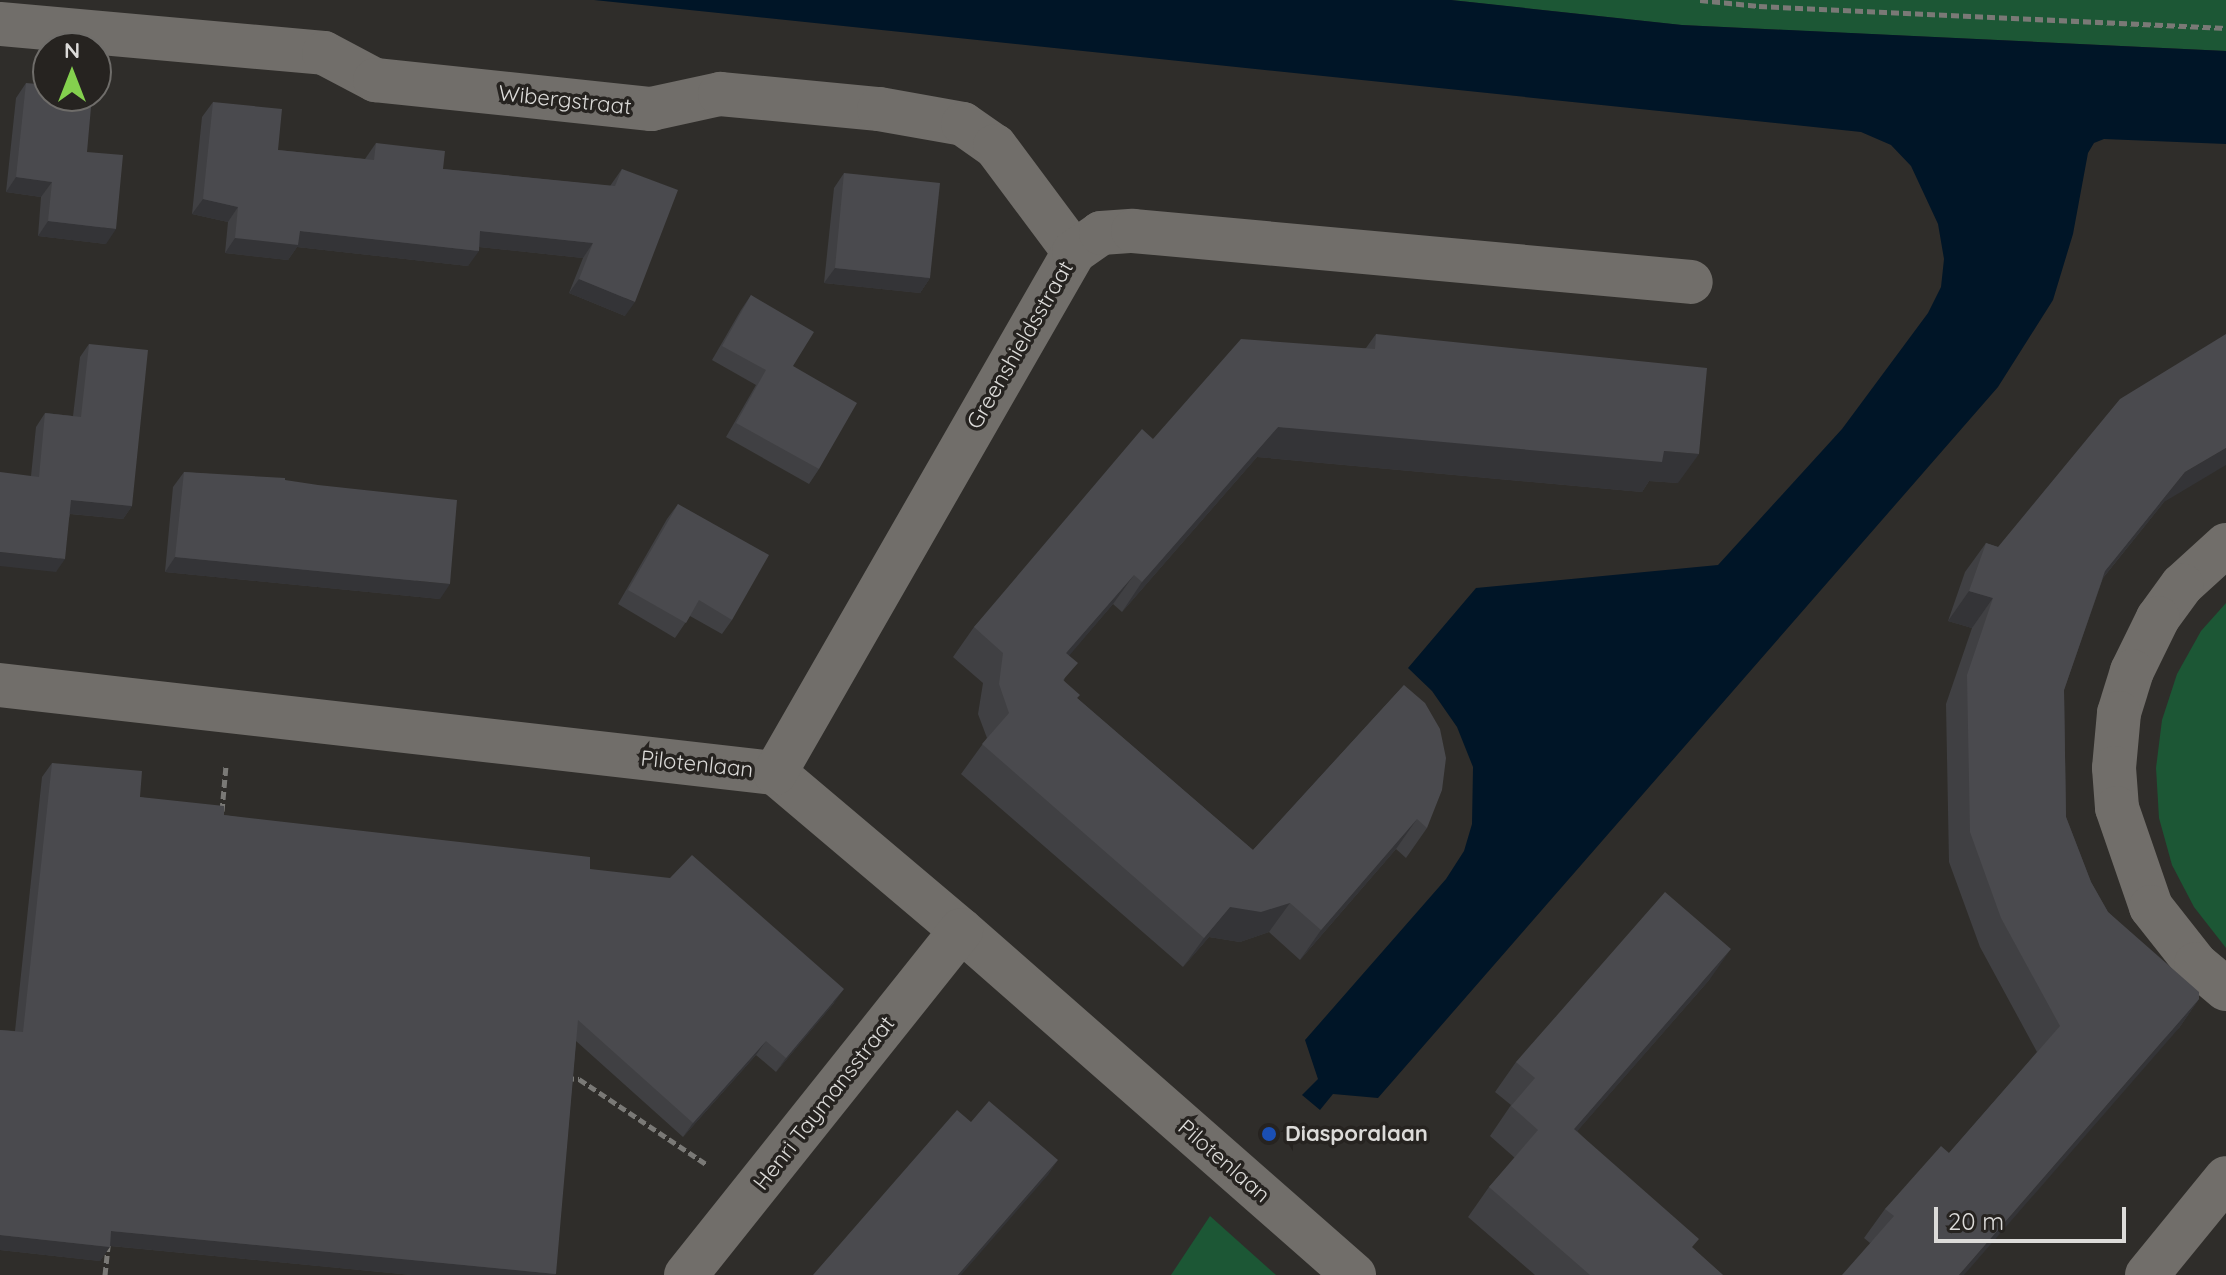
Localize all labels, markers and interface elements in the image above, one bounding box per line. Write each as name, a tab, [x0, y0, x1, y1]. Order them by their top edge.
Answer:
north arrow	[32, 32, 112, 112]
text: N	[64, 36, 80, 64]
street label: Wibergstraat	[497, 80, 633, 120]
street label: Greenshieldsstraat	[961, 256, 1079, 434]
street label: Pilotenlaan	[639, 745, 755, 783]
street label: Henri Taymansstraat	[748, 1011, 900, 1195]
street label: Pilotenlaan	[1173, 1114, 1275, 1208]
place label: Diasporalaan	[1285, 1121, 1428, 1147]
marker: Diasporalaan	[1260, 1125, 1278, 1143]
scale bar	[1938, 1191, 2130, 1241]
text: 20 m	[1948, 1206, 2004, 1236]

